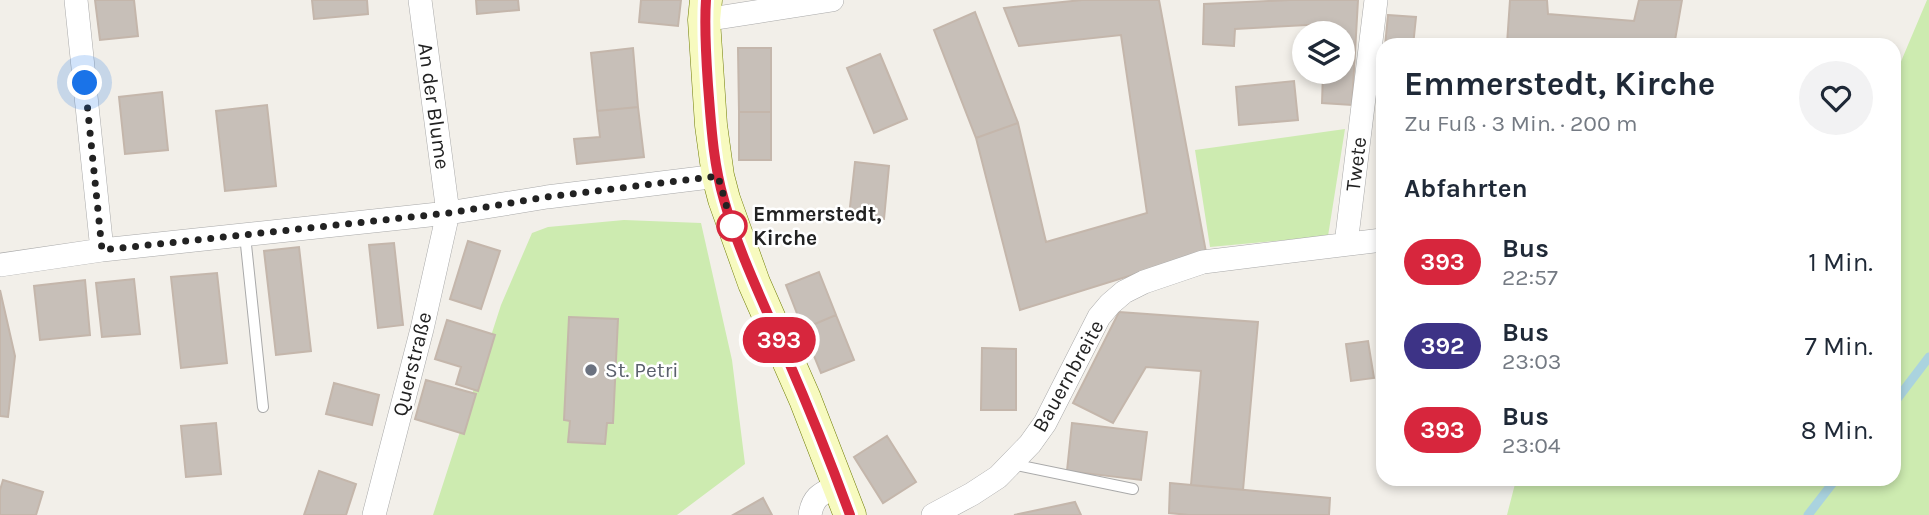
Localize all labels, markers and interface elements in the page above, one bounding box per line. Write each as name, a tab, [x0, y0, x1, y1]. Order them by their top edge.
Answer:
map controls	[1292, 21, 1355, 84]
button: layers	[1292, 21, 1355, 84]
street label: An der Blume	[413, 41, 455, 171]
button: heart	[1799, 61, 1873, 135]
your location	[67, 65, 102, 100]
text: Emmerstedt, Kirche	[1404, 65, 1715, 103]
text: Zu Fuß · 3 Min. · 200 m	[1404, 110, 1638, 137]
street label: Twete	[1341, 135, 1371, 193]
text: Abfahrten	[1404, 173, 1528, 204]
place label: Emmerstedt, Kirche	[753, 202, 882, 250]
marker: Emmerstedt, Kirche	[717, 211, 747, 241]
text: Bus	[1502, 233, 1549, 264]
text: 1 Min.	[1808, 247, 1873, 278]
text: 393	[1420, 248, 1465, 276]
text: 22:57	[1502, 264, 1558, 291]
street label: Querstraße	[387, 309, 437, 419]
street label: Bauernbreite	[1027, 316, 1109, 436]
line badge: 393	[739, 317, 819, 363]
text: Bus	[1502, 317, 1549, 348]
text: 393	[757, 326, 801, 354]
text: 7 Min.	[1805, 331, 1873, 362]
text: 392	[1420, 332, 1465, 360]
text: 23:03	[1502, 348, 1561, 375]
place label: St. Petri	[605, 358, 678, 382]
marker: St. Petri	[583, 362, 599, 378]
text: Bus	[1502, 401, 1549, 432]
text: 8 Min.	[1801, 415, 1873, 446]
text: 393	[1420, 416, 1465, 444]
text: 23:04	[1502, 432, 1561, 459]

